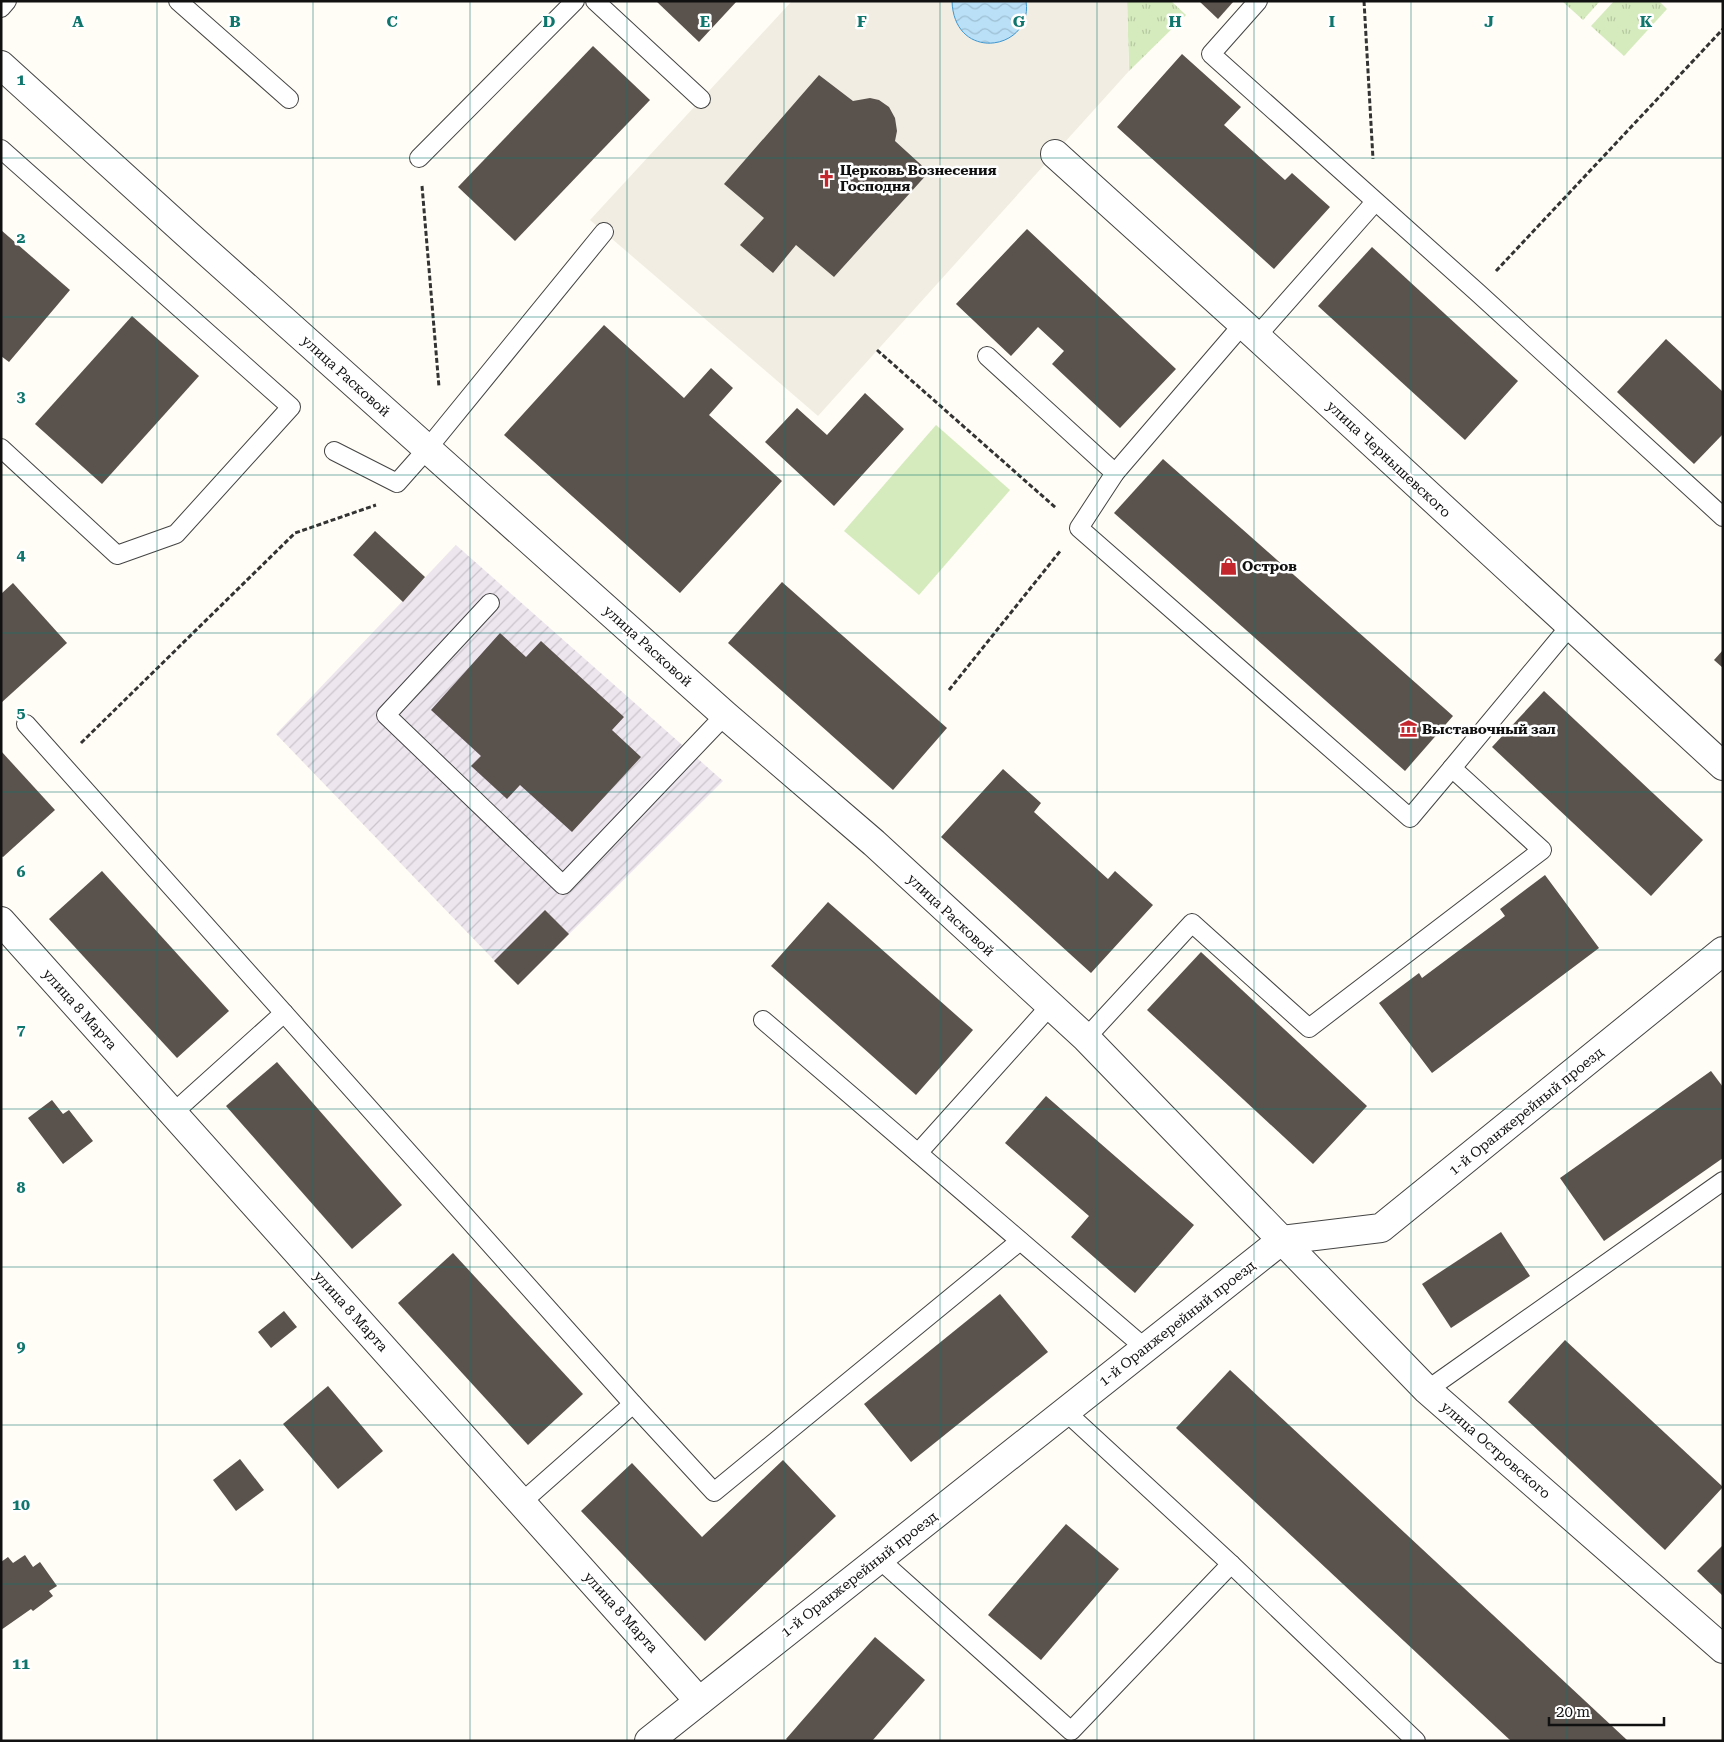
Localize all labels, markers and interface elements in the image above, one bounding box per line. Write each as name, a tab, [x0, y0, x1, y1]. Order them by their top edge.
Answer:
text: A	[72, 12, 84, 31]
text: B	[229, 12, 241, 31]
text: C	[386, 12, 398, 31]
text: D	[543, 12, 556, 31]
text: E	[700, 12, 710, 31]
text: F	[857, 12, 867, 31]
text: G	[1013, 12, 1026, 31]
text: H	[1168, 12, 1182, 31]
text: I	[1329, 12, 1335, 31]
text: J	[1484, 12, 1494, 31]
text: K	[1640, 12, 1653, 31]
text: 1	[17, 70, 26, 89]
place label: Церковь Вознесения Господня	[840, 162, 997, 194]
church icon: Церковь Вознесения Господня	[816, 168, 836, 188]
text: 2	[17, 228, 26, 247]
street label: улица Расковой	[299, 332, 393, 420]
text: 3	[17, 387, 26, 406]
street label: улица Чернышевского	[1324, 397, 1454, 521]
text: 4	[17, 545, 26, 564]
shop icon: Остров	[1218, 556, 1238, 576]
place label: Остров	[1242, 558, 1297, 574]
street label: улица Расковой	[601, 602, 695, 690]
text: 5	[17, 703, 26, 722]
museum icon: Выставочный зал	[1398, 719, 1418, 739]
place label: Выставочный зал	[1422, 721, 1556, 737]
text: 6	[17, 862, 26, 881]
street label: улица Расковой	[904, 871, 998, 959]
street label: улица 8 Марта	[40, 965, 121, 1053]
text: 7	[17, 1020, 26, 1039]
street label: 1-й Оранжерейный проезд	[1446, 1044, 1607, 1178]
text: 8	[17, 1178, 26, 1197]
street label: 1-й Оранжерейный проезд	[1096, 1257, 1258, 1389]
street label: улица 8 Марта	[311, 1267, 392, 1355]
text: 9	[17, 1337, 26, 1356]
street label: улица Островского	[1438, 1398, 1554, 1502]
text: 10	[12, 1495, 30, 1514]
street label: 1-й Оранжерейный проезд	[778, 1508, 940, 1640]
street label: улица 8 Марта	[581, 1568, 662, 1656]
text: 11	[12, 1654, 30, 1673]
scale bar	[1549, 1694, 1664, 1726]
text: 20 m	[1556, 1703, 1591, 1721]

